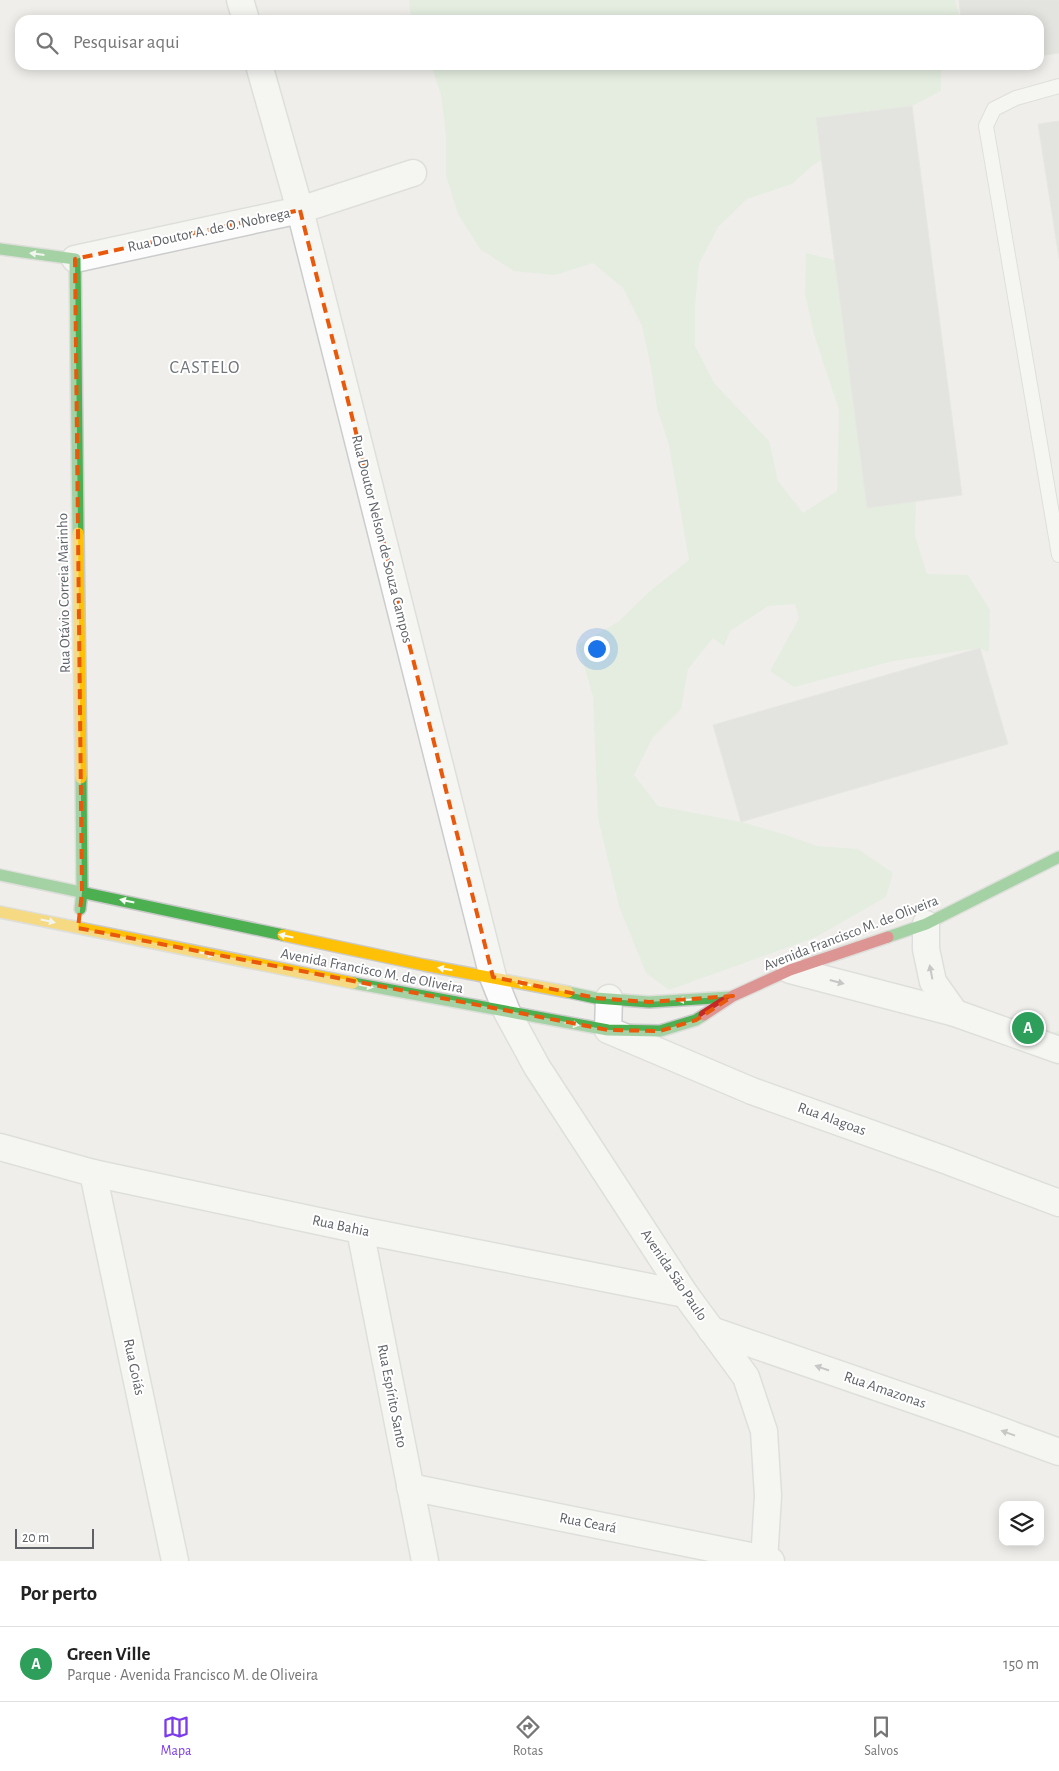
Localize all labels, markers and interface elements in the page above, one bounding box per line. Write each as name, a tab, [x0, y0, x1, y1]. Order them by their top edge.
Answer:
search box	[15, 15, 1044, 70]
icon: search	[33, 29, 61, 57]
text: Pesquisar aqui	[73, 33, 179, 52]
street label: Rua Doutor A. de O. Nobrega	[126, 205, 292, 255]
one-way arrow	[29, 250, 45, 258]
district label: CASTELO	[170, 359, 240, 377]
street label: Rua Doutor Nelson de Souza Campos	[349, 433, 415, 645]
street label: Rua Otávio Correia Marinho	[55, 513, 73, 673]
your location	[584, 636, 610, 662]
street label: Avenida Francisco M. de Oliveira	[762, 893, 940, 973]
one-way arrow	[119, 897, 134, 905]
one-way arrow	[40, 918, 56, 926]
one-way arrow	[277, 931, 293, 939]
street label: Avenida Francisco M. de Oliveira	[279, 946, 465, 996]
one-way arrow	[199, 950, 215, 958]
one-way arrow	[436, 964, 452, 972]
one-way arrow	[926, 964, 934, 980]
one-way arrow	[830, 978, 845, 986]
one-way arrow	[516, 979, 532, 987]
one-way arrow	[359, 982, 374, 990]
one-way arrow	[677, 996, 693, 1004]
pin: A	[1012, 1009, 1044, 1047]
one-way arrow	[564, 1020, 580, 1028]
street label: Rua Alagoas	[796, 1100, 868, 1138]
street label: Rua Bahia	[311, 1213, 371, 1239]
street label: Avenida São Paulo	[638, 1227, 710, 1323]
street label: Rua Goiás	[121, 1337, 147, 1397]
street label: Rua Espírito Santo	[375, 1343, 409, 1449]
one-way arrow	[814, 1364, 829, 1371]
street label: Rua Amazonas	[842, 1369, 928, 1411]
one-way arrow	[1000, 1429, 1015, 1437]
map controls	[999, 1501, 1044, 1546]
button: layers	[999, 1501, 1044, 1546]
street label: Rua Ceará	[558, 1510, 618, 1536]
scale bar	[15, 1526, 94, 1549]
text: 20 m	[22, 1531, 49, 1545]
text: Por perto	[20, 1583, 97, 1604]
text: Green Ville	[67, 1645, 151, 1664]
text: A	[31, 1656, 41, 1672]
text: 150 m	[1003, 1656, 1039, 1672]
text: Parque · Avenida Francisco M. de Oliveira	[67, 1667, 318, 1683]
tab: Mapa	[161, 1713, 192, 1760]
tab: Rotas	[513, 1713, 543, 1760]
tab: Salvos	[864, 1713, 898, 1760]

